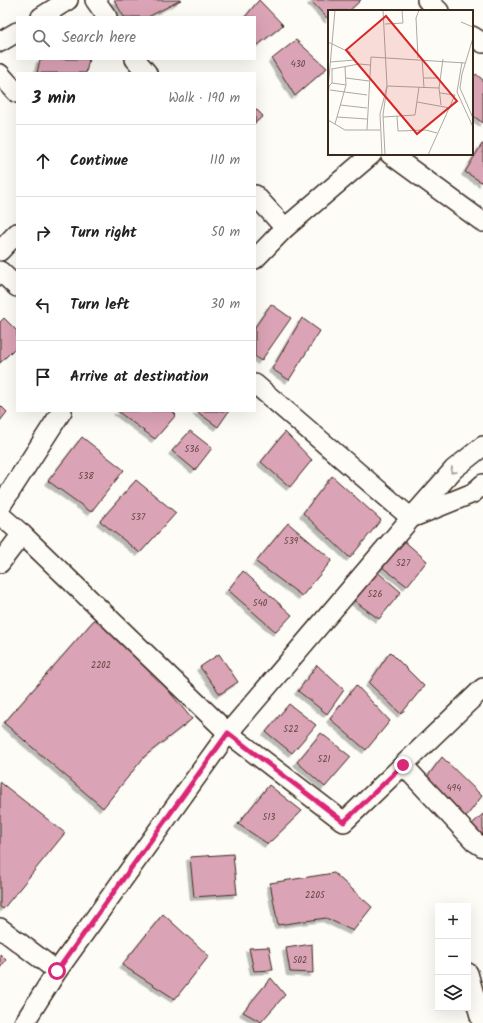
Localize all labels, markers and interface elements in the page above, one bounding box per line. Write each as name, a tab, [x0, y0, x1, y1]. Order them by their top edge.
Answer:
inset map	[328, 10, 473, 155]
search box	[16, 16, 256, 60]
text: Search here	[62, 26, 136, 50]
icon: search	[30, 27, 52, 49]
house number: 430	[291, 57, 306, 72]
text: 3 min	[32, 85, 76, 112]
text: Walk · 190 m	[168, 88, 240, 109]
text: Continue	[70, 149, 128, 173]
icon: ahead	[32, 150, 54, 172]
text: 110 m	[210, 150, 240, 171]
text: Turn right	[70, 221, 137, 245]
icon: right	[32, 222, 54, 244]
text: 50 m	[211, 222, 240, 243]
text: Turn left	[70, 293, 130, 317]
icon: left	[32, 294, 54, 316]
text: 30 m	[211, 294, 240, 315]
text: Arrive at destination	[70, 365, 209, 389]
icon: arrive	[32, 366, 54, 388]
house number: 536	[185, 442, 199, 457]
one-way arrow	[450, 466, 458, 474]
house number: 538	[78, 469, 94, 484]
house number: 537	[131, 510, 146, 525]
house number: 539	[284, 534, 299, 549]
house number: 527	[396, 556, 411, 571]
house number: 526	[367, 587, 383, 602]
house number: 540	[253, 596, 268, 611]
house number: 2202	[91, 658, 111, 673]
house number: 522	[283, 722, 299, 737]
house number: 521	[318, 752, 331, 767]
route end	[394, 756, 412, 774]
house number: 494	[447, 781, 461, 796]
house number: 513	[263, 810, 275, 825]
house number: 2205	[305, 888, 326, 903]
map controls	[435, 903, 471, 1011]
button: +	[435, 903, 471, 939]
button: −	[435, 939, 471, 975]
house number: 502	[293, 953, 307, 968]
route start	[48, 962, 66, 980]
button: layers	[435, 975, 471, 1011]

